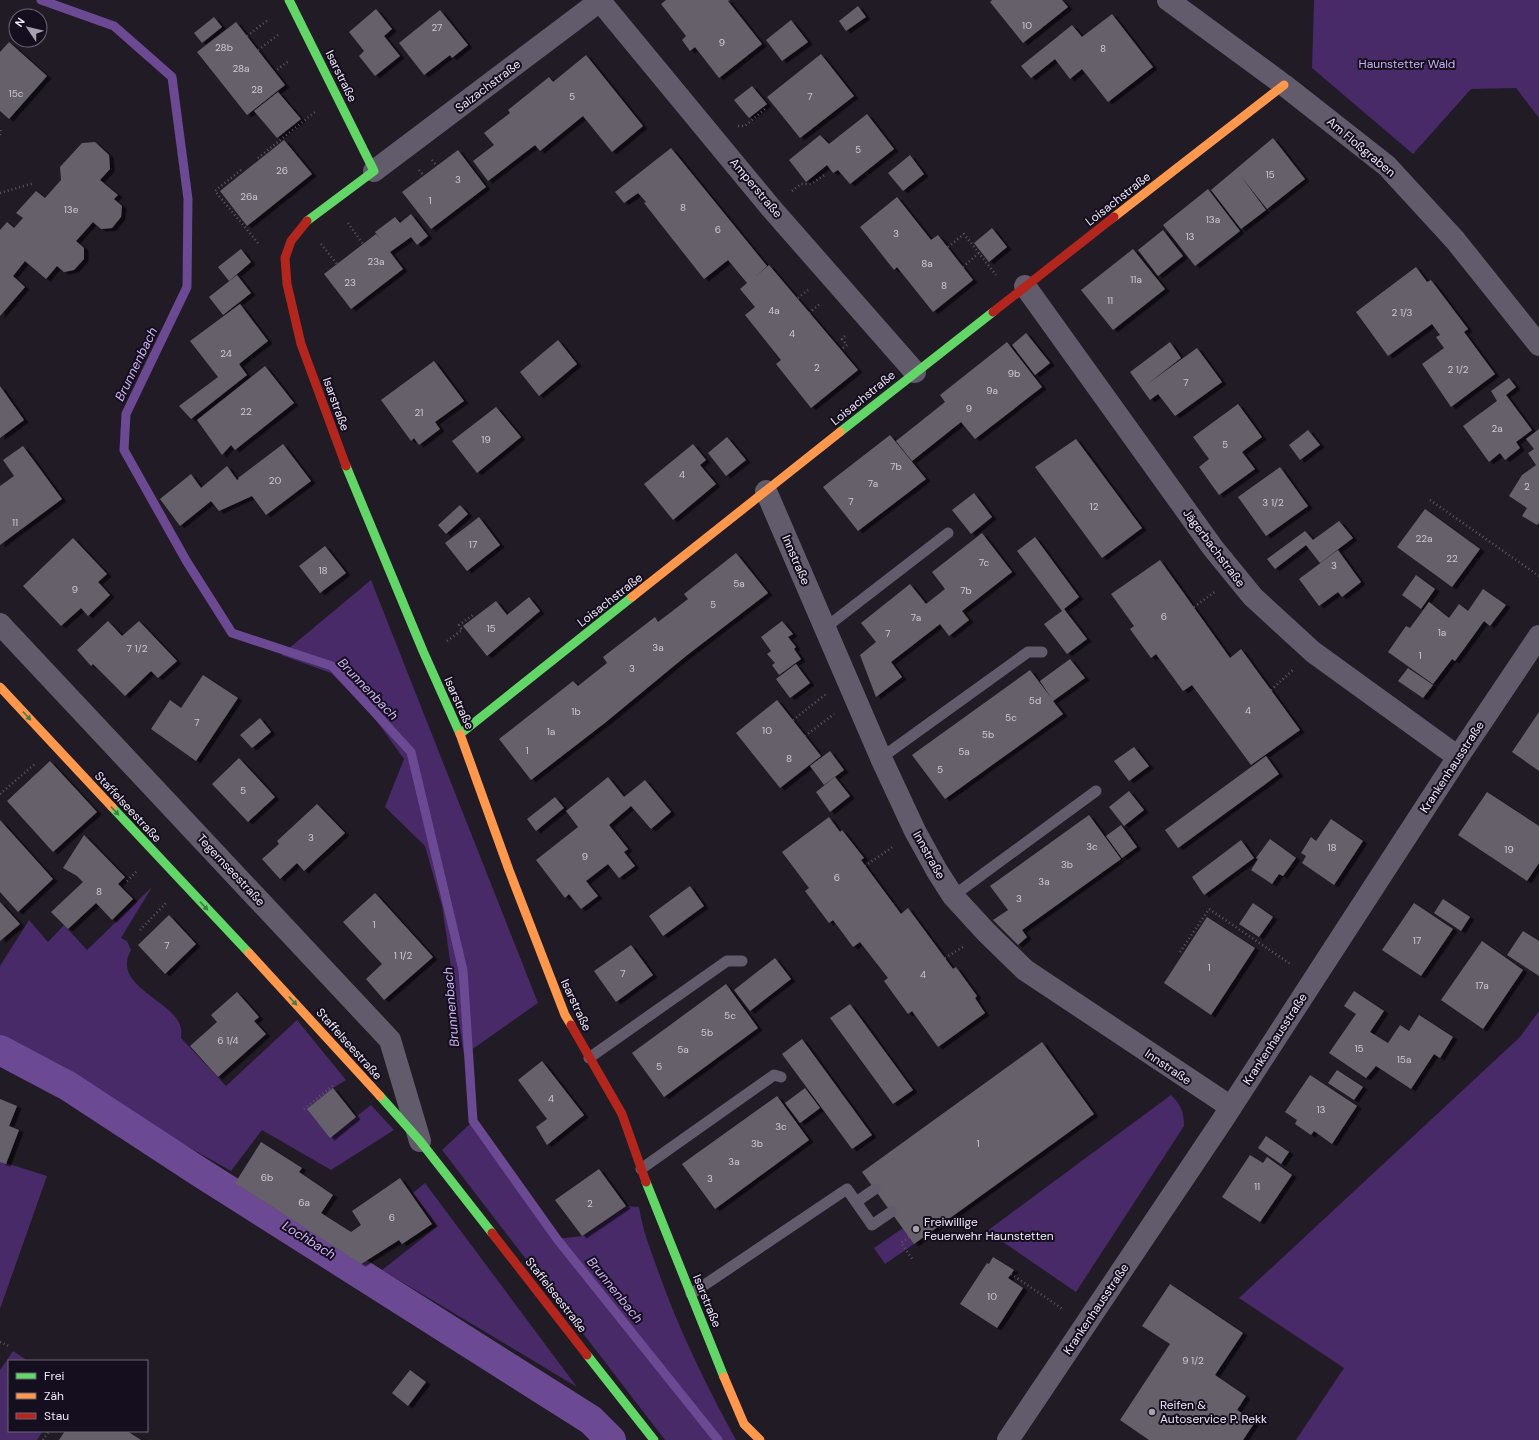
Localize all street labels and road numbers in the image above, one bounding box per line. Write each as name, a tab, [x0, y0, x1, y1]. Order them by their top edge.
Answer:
street label: Isarstraße	[322, 47, 361, 105]
street label: Salzachstraße	[452, 56, 524, 116]
street label: Am Floßgraben	[1323, 114, 1399, 180]
street label: Amperstraße	[726, 155, 786, 221]
street label: Loisachstraße	[1082, 168, 1154, 229]
street label: Loisachstraße	[827, 367, 899, 429]
street label: Isarstraße	[319, 375, 353, 433]
street label: Jägerbachstraße	[1179, 506, 1249, 591]
street label: Innstraße	[778, 533, 814, 587]
street label: Loisachstraße	[574, 569, 646, 630]
street label: Isarstraße	[440, 674, 478, 732]
street label: Krankenhausstraße	[1416, 718, 1488, 816]
street label: Staffelseestraße	[91, 768, 165, 846]
street label: Innstraße	[909, 828, 949, 882]
street label: Tegernseestraße	[194, 831, 269, 909]
street label: Isarstraße	[557, 976, 595, 1034]
street label: Krankenhausstraße	[1239, 990, 1311, 1088]
street label: Staffelseestraße	[313, 1005, 386, 1083]
street label: Innstraße	[1142, 1046, 1194, 1088]
street label: Staffelseestraße	[522, 1254, 591, 1336]
street label: Krankenhausstraße	[1060, 1260, 1133, 1358]
street label: Isarstraße	[689, 1272, 725, 1330]

